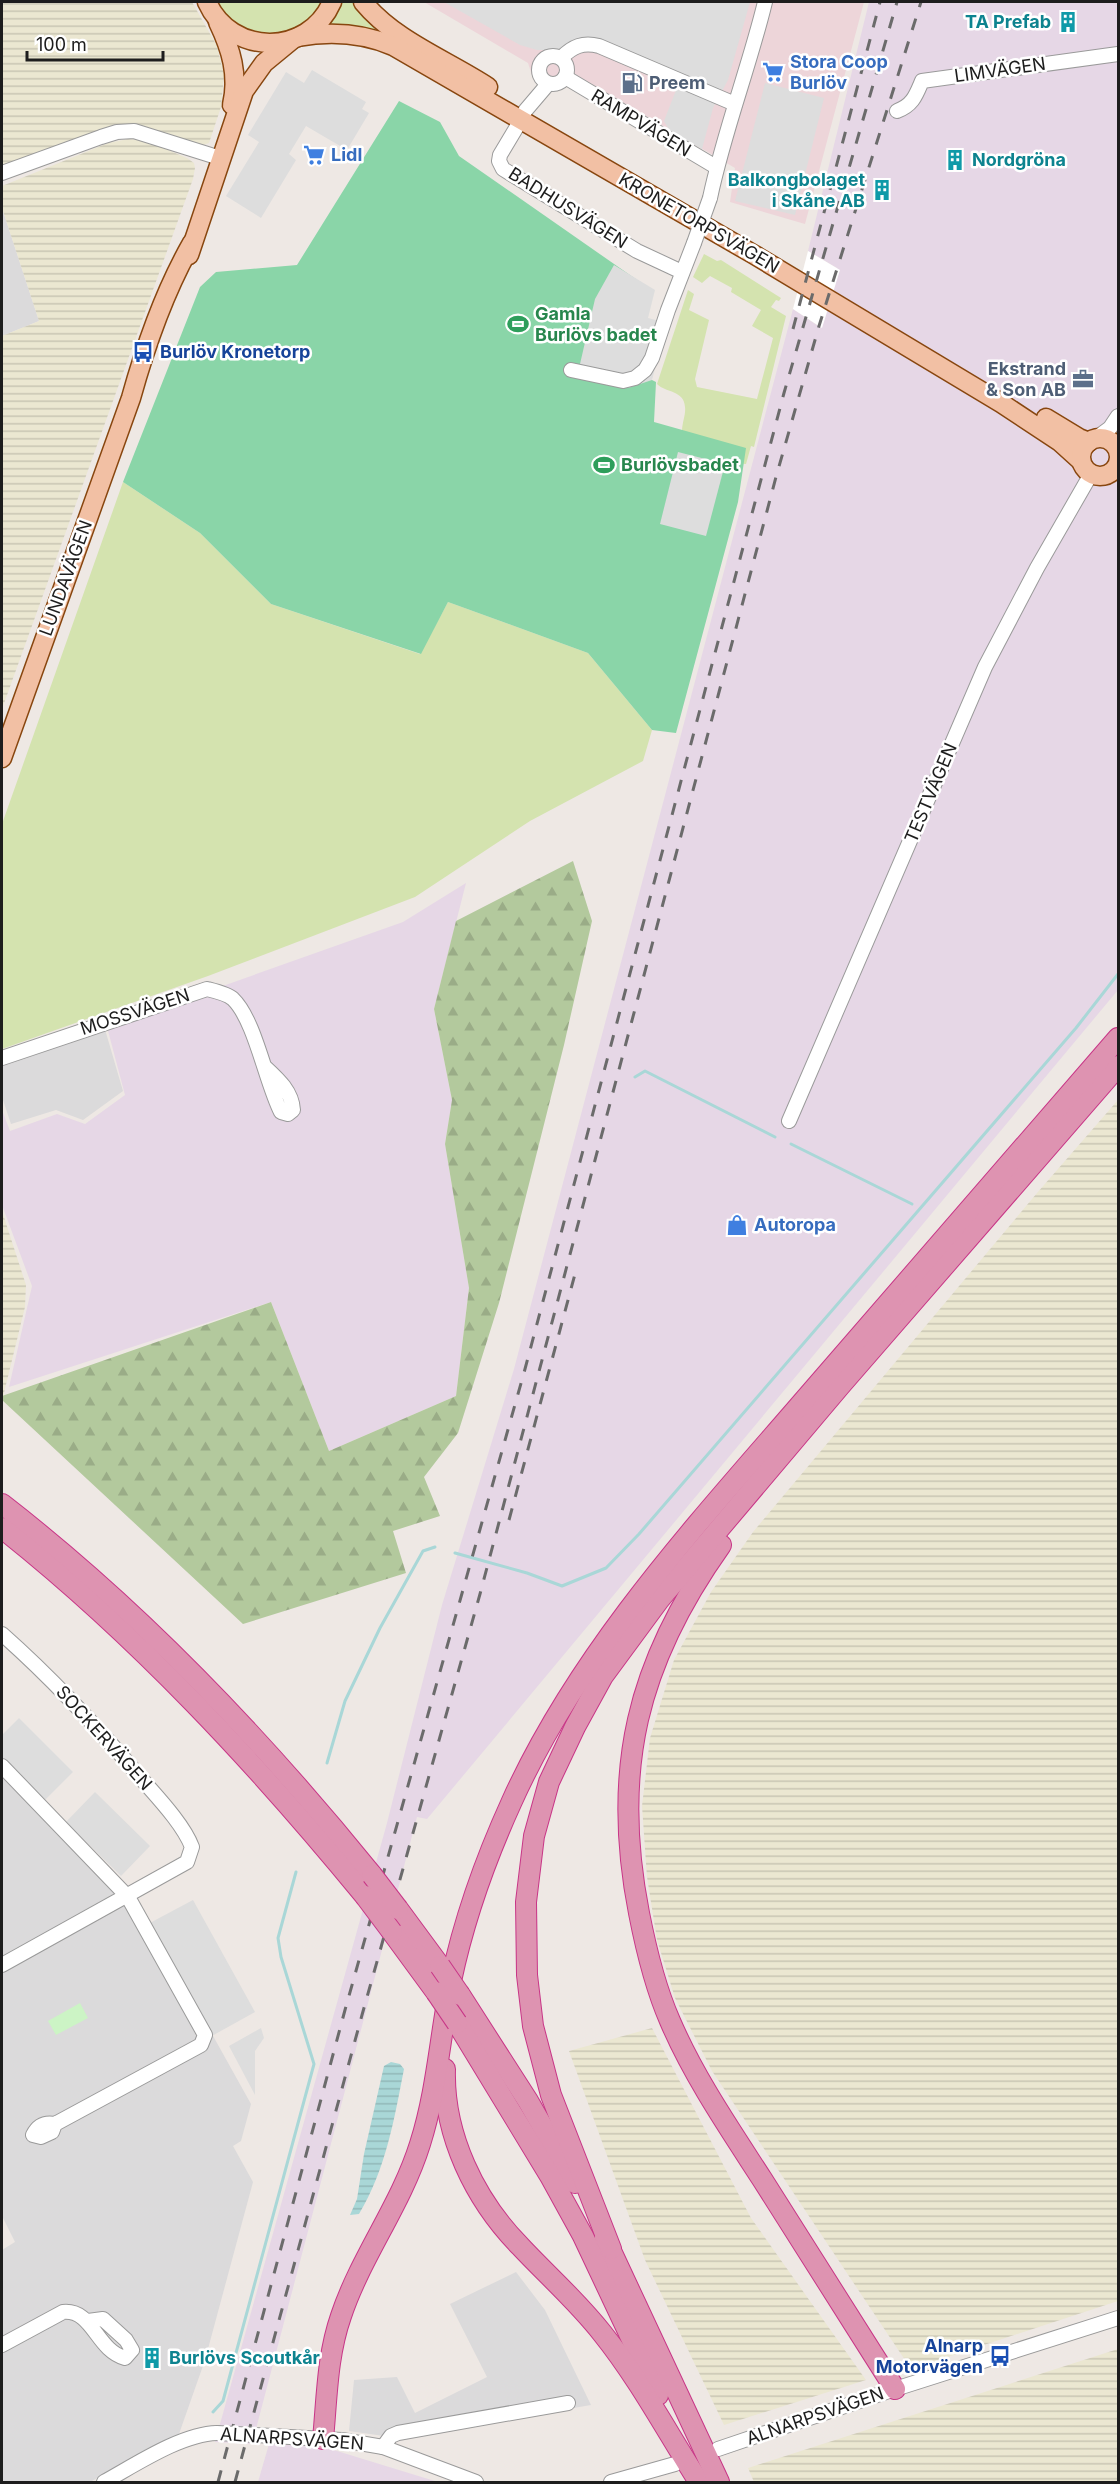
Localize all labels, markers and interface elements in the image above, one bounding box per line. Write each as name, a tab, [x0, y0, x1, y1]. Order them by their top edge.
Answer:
building icon: TA Prefab	[1056, 10, 1080, 34]
place label: TA Prefab	[965, 11, 1051, 32]
scale bar	[27, 24, 164, 62]
text: 100 m	[36, 34, 87, 55]
place label: Stora Coop Burlöv	[790, 51, 888, 93]
street label: LIMVÄGEN	[953, 52, 1047, 86]
supermarket icon: Stora Coop Burlöv	[761, 60, 785, 84]
fuel station icon: Preem	[620, 71, 644, 95]
place label: Preem	[649, 72, 705, 93]
street label: RAMPVÄGEN	[588, 84, 695, 161]
supermarket icon: Lidl	[302, 143, 326, 167]
place label: Lidl	[331, 144, 362, 165]
building icon: Nordgröna	[943, 148, 967, 172]
place label: Nordgröna	[972, 149, 1066, 170]
street label: BADHUSVÄGEN	[505, 162, 632, 253]
street label: KRONETORPSVÄGEN	[615, 167, 784, 277]
place label: Balkongbolaget i Skåne AB	[728, 169, 865, 211]
building icon: Balkongbolaget i Skåne AB	[870, 178, 894, 202]
place label: Gamla Burlövs badet	[535, 303, 657, 345]
sports icon: Gamla Burlövs badet	[506, 312, 530, 336]
bus stop icon: Burlöv Kronetorp	[131, 340, 155, 364]
place label: Burlöv Kronetorp	[160, 341, 310, 362]
place label: Ekstrand & Son AB	[986, 358, 1066, 400]
office icon: Ekstrand & Son AB	[1071, 367, 1095, 391]
sports icon: Burlövsbadet	[592, 453, 616, 477]
place label: Burlövsbadet	[621, 454, 739, 475]
street label: LUNDAVÄGEN	[34, 517, 96, 639]
street label: TESTVÄGEN	[899, 739, 961, 846]
street label: MOSSVÄGEN	[77, 983, 192, 1039]
shop icon: Autoropa	[725, 1213, 749, 1237]
place label: Autoropa	[754, 1214, 836, 1235]
street label: SOCKERVÄGEN	[52, 1680, 158, 1794]
place label: Alnarp Motorvägen	[876, 2335, 983, 2377]
bus stop icon: Alnarp Motorvägen	[988, 2344, 1012, 2368]
building icon: Burlövs Scoutkår	[140, 2346, 164, 2370]
place label: Burlövs Scoutkår	[169, 2347, 320, 2368]
street label: ALNARPSVÄGEN	[743, 2381, 886, 2449]
street label: ALNARPSVÄGEN	[219, 2422, 365, 2454]

